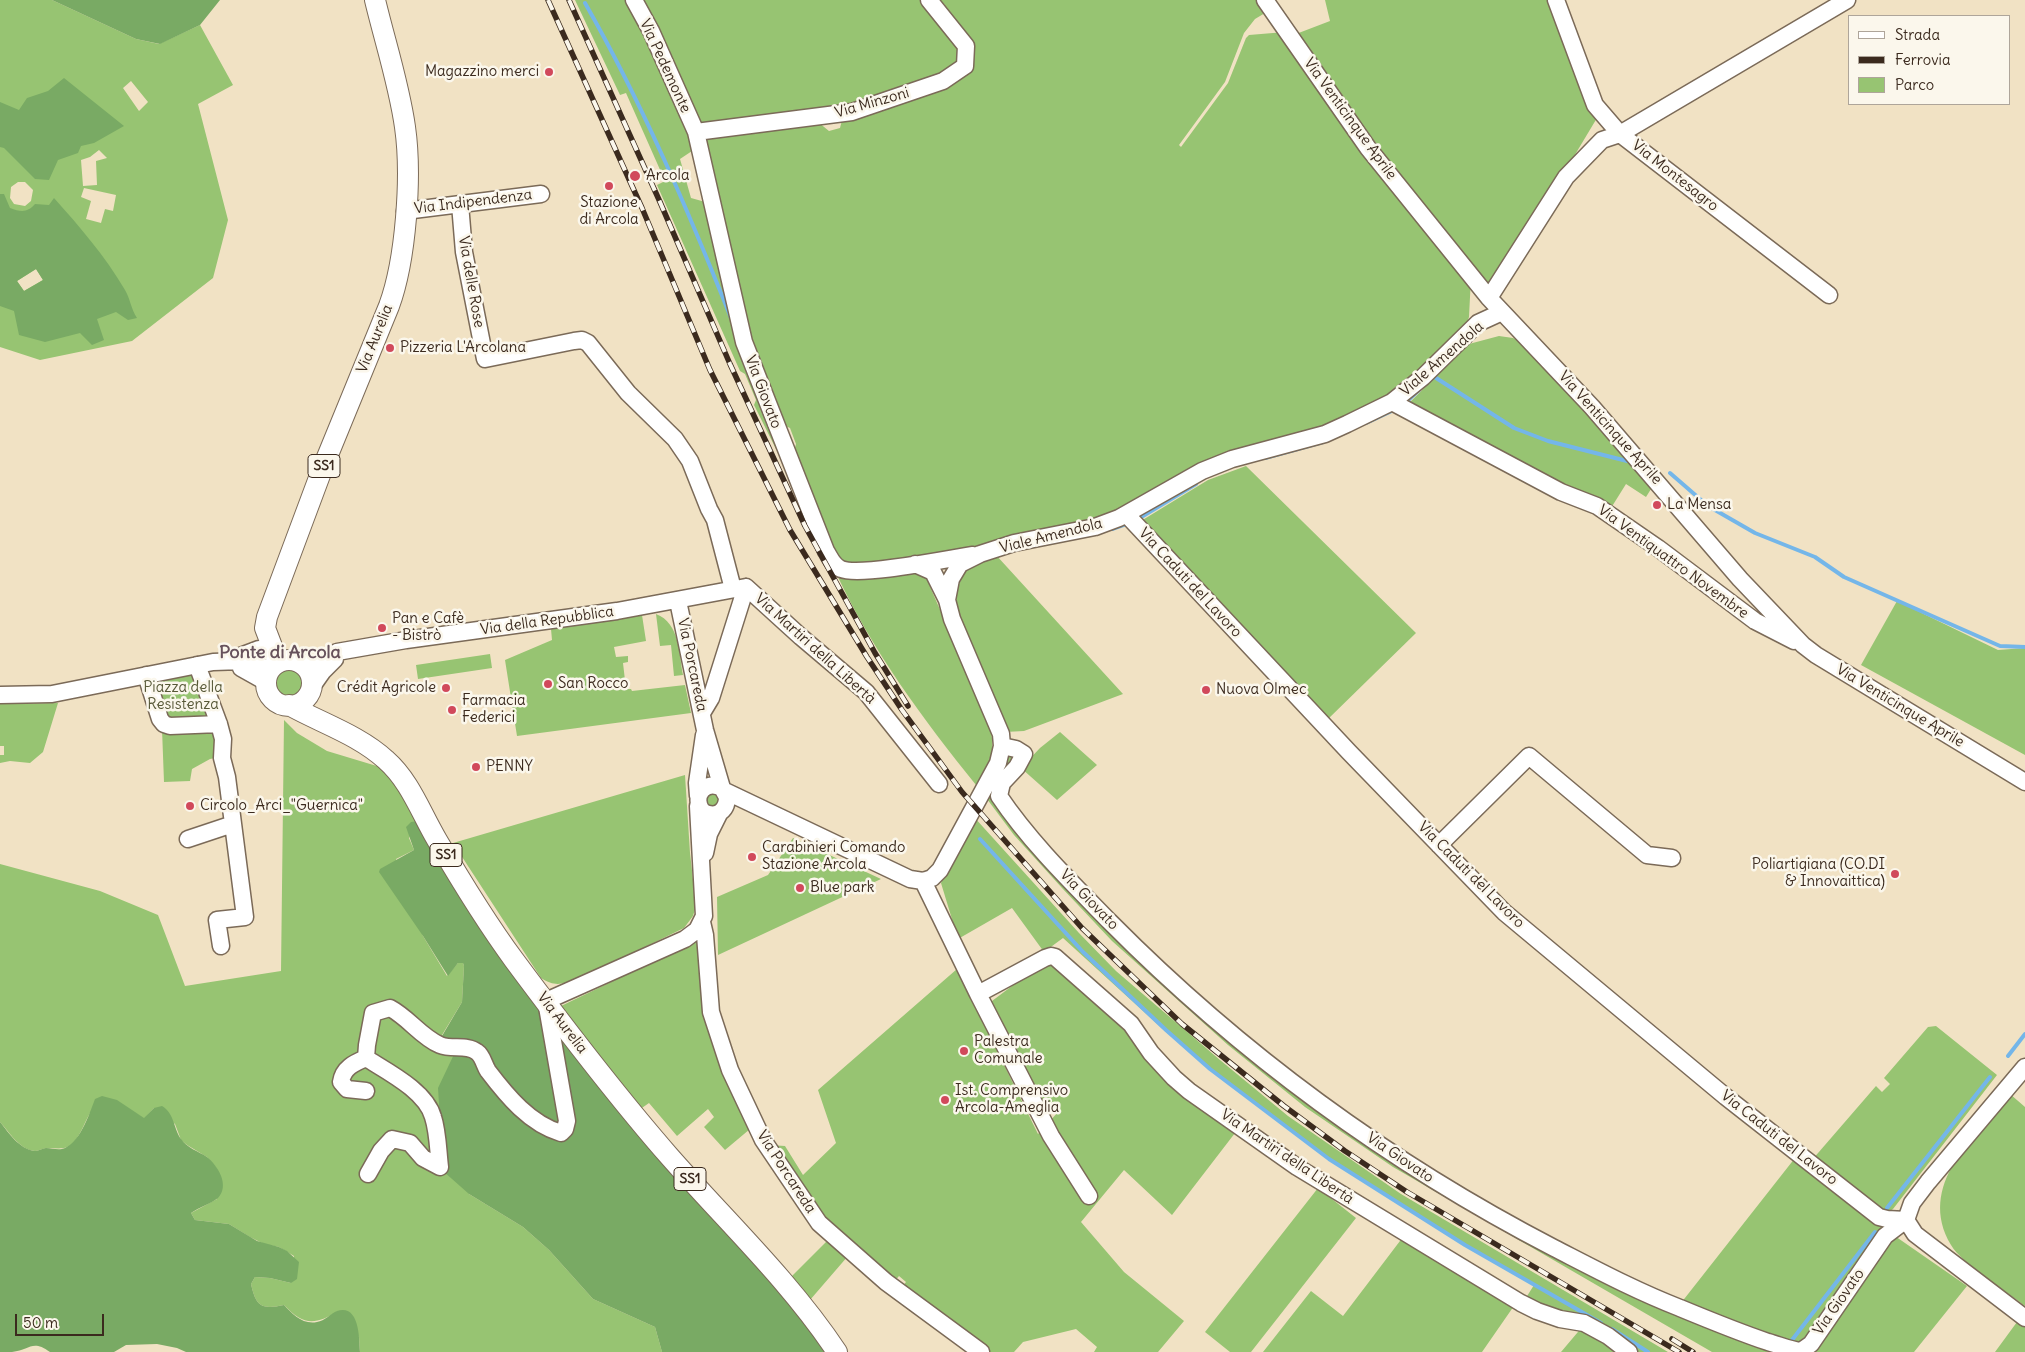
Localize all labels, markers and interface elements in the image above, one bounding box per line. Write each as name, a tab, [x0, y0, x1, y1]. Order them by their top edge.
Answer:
legend	[1848, 15, 2010, 105]
street label: Via Pedemonte	[635, 16, 695, 116]
text: Strada	[1895, 25, 1940, 44]
text: Ferrovia	[1895, 50, 1951, 69]
street label: Via Venticinque Aprile	[1300, 55, 1400, 183]
place label: Magazzino merci	[425, 63, 539, 81]
marker: Magazzino merci	[543, 66, 555, 78]
text: Parco	[1895, 75, 1934, 94]
street label: Via Minzoni	[833, 84, 911, 122]
street label: Via Montesagro	[1628, 137, 1722, 215]
place label: Arcola	[646, 167, 689, 185]
marker: Arcola	[628, 169, 642, 183]
marker: Stazione di Arcola	[603, 180, 615, 192]
street label: Via Indipendenza	[413, 186, 533, 218]
place label: Stazione di Arcola	[579, 194, 639, 229]
street label: Via delle Rose	[454, 235, 488, 329]
street label: Via Aurelia	[353, 302, 397, 376]
street label: Viale Amendola	[1396, 318, 1488, 400]
place label: Pizzeria L'Arcolana	[400, 339, 526, 357]
marker: Pizzeria L'Arcolana	[384, 342, 396, 354]
street label: Via Giovato	[741, 353, 785, 431]
street label: Via Venticinque Aprile	[1554, 368, 1666, 488]
road number: SS1	[308, 454, 340, 478]
place label: La Mensa	[1667, 496, 1731, 514]
marker: La Mensa	[1651, 499, 1663, 511]
street label: Via Ventiquattro Novembre	[1594, 501, 1752, 623]
street label: Viale Amendola	[998, 515, 1104, 557]
street label: Via Caduti del Lavoro	[1135, 525, 1245, 641]
street label: Via Martiri della Libertà	[751, 590, 879, 708]
street label: Via della Repubblica	[479, 603, 615, 639]
place label: Pan e Cafè - Bistrò	[392, 610, 464, 645]
street label: Via Porcareda	[673, 617, 711, 713]
marker: Pan e Cafè - Bistrò	[376, 622, 388, 634]
district label: Ponte di Arcola	[219, 642, 341, 664]
street label: Via Venticinque Aprile	[1833, 661, 1967, 751]
place label: San Rocco	[558, 675, 628, 693]
marker: San Rocco	[542, 678, 554, 690]
park label: Piazza della Resistenza	[143, 679, 223, 714]
place label: Crédit Agricole	[337, 679, 436, 697]
place label: Nuova Olmec	[1216, 681, 1307, 699]
marker: Crédit Agricole	[440, 682, 452, 694]
marker: Nuova Olmec	[1200, 684, 1212, 696]
place label: Farmacia Federici	[462, 692, 526, 727]
marker: Farmacia Federici	[446, 704, 458, 716]
place label: PENNY	[486, 758, 533, 776]
marker: PENNY	[470, 761, 482, 773]
place label: Circolo_Arci_"Guernica"	[200, 797, 363, 815]
marker: Circolo_Arci_"Guernica"	[184, 800, 196, 812]
street label: Via Caduti del Lavoro	[1414, 818, 1528, 932]
place label: Carabinieri Comando Stazione Arcola	[762, 839, 905, 874]
road number: SS1	[430, 844, 462, 866]
marker: Carabinieri Comando Stazione Arcola	[746, 851, 758, 863]
place label: Poliartigiana (CO.DI & Innovaittica)	[1752, 856, 1885, 891]
street label: Via Giovato	[1056, 866, 1122, 934]
marker: Poliartigiana (CO.DI & Innovaittica)	[1889, 868, 1901, 880]
place label: Blue park	[810, 879, 874, 897]
marker: Blue park	[794, 882, 806, 894]
street label: Via Aurelia	[533, 989, 591, 1057]
place label: Palestra Comunale	[974, 1033, 1043, 1068]
marker: Palestra Comunale	[958, 1045, 970, 1057]
place label: Ist. Comprensivo Arcola-Ameglia	[955, 1082, 1068, 1117]
street label: Via Caduti del Lavoro	[1717, 1087, 1841, 1189]
marker: Ist. Comprensivo Arcola-Ameglia	[939, 1094, 951, 1106]
street label: Via Martiri della Libertà	[1217, 1106, 1357, 1208]
street label: Via Porcareda	[753, 1127, 819, 1217]
street label: Via Giovato	[1363, 1129, 1437, 1187]
road number: SS1	[674, 1168, 706, 1190]
street label: Via Giovato	[1810, 1265, 1868, 1339]
scale bar	[18, 1304, 106, 1336]
text: 50 m	[23, 1313, 58, 1332]

